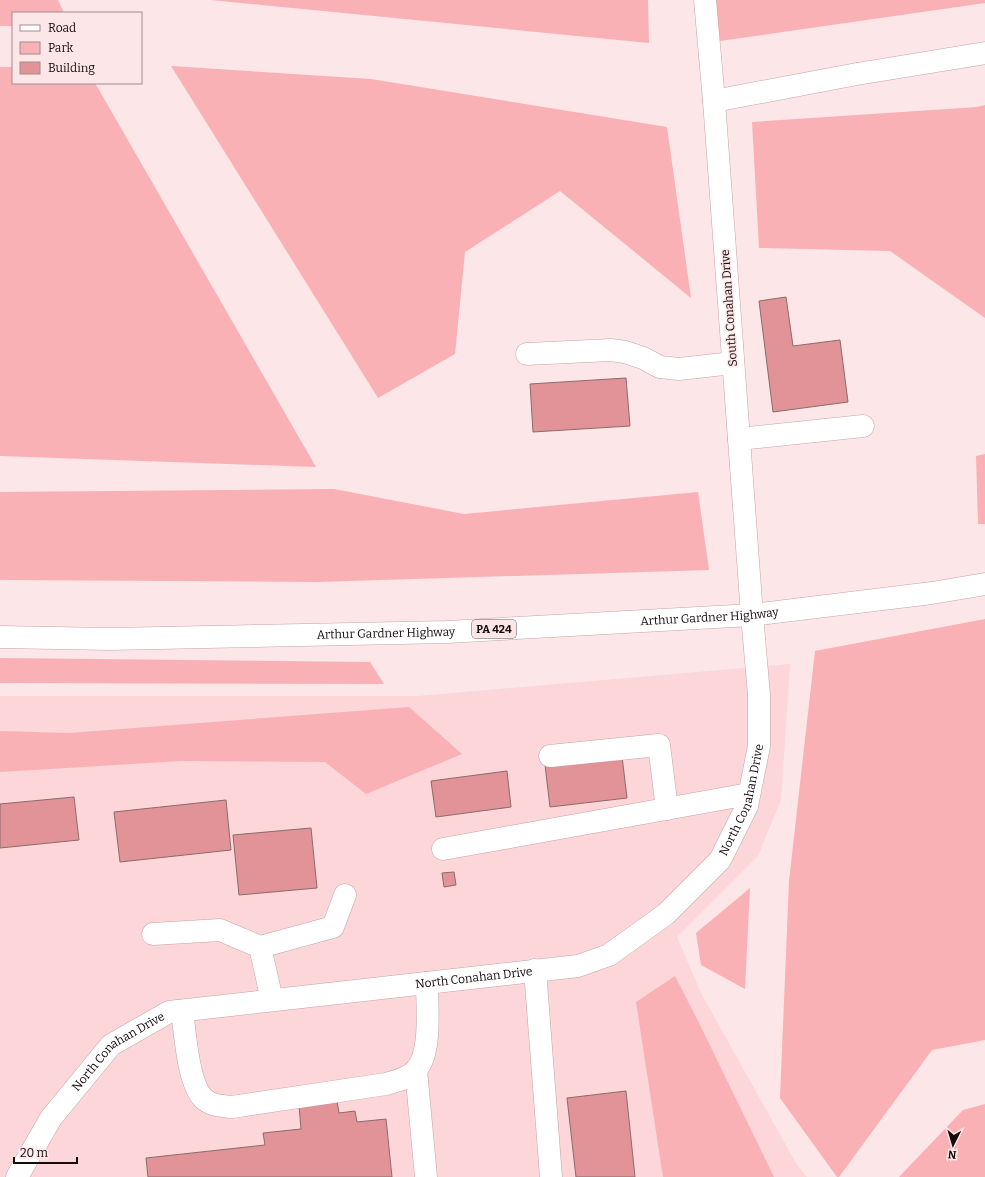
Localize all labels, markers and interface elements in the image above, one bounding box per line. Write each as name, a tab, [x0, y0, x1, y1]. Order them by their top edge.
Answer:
legend	[12, 12, 142, 84]
text: Road	[48, 21, 76, 35]
text: Park	[48, 41, 74, 55]
text: Building	[48, 61, 95, 75]
street label: South Conahan Drive	[718, 249, 740, 367]
street label: Arthur Gardner Highway	[640, 605, 780, 628]
road number: PA 424	[472, 620, 516, 638]
street label: Arthur Gardner Highway	[316, 625, 456, 642]
street label: North Conahan Drive	[716, 743, 766, 858]
street label: North Conahan Drive	[414, 964, 533, 991]
street label: North Conahan Drive	[69, 1009, 167, 1094]
north arrow	[933, 1125, 973, 1165]
scale bar	[14, 1139, 77, 1165]
text: 20 m	[20, 1146, 49, 1160]
text: N	[947, 1148, 957, 1161]

